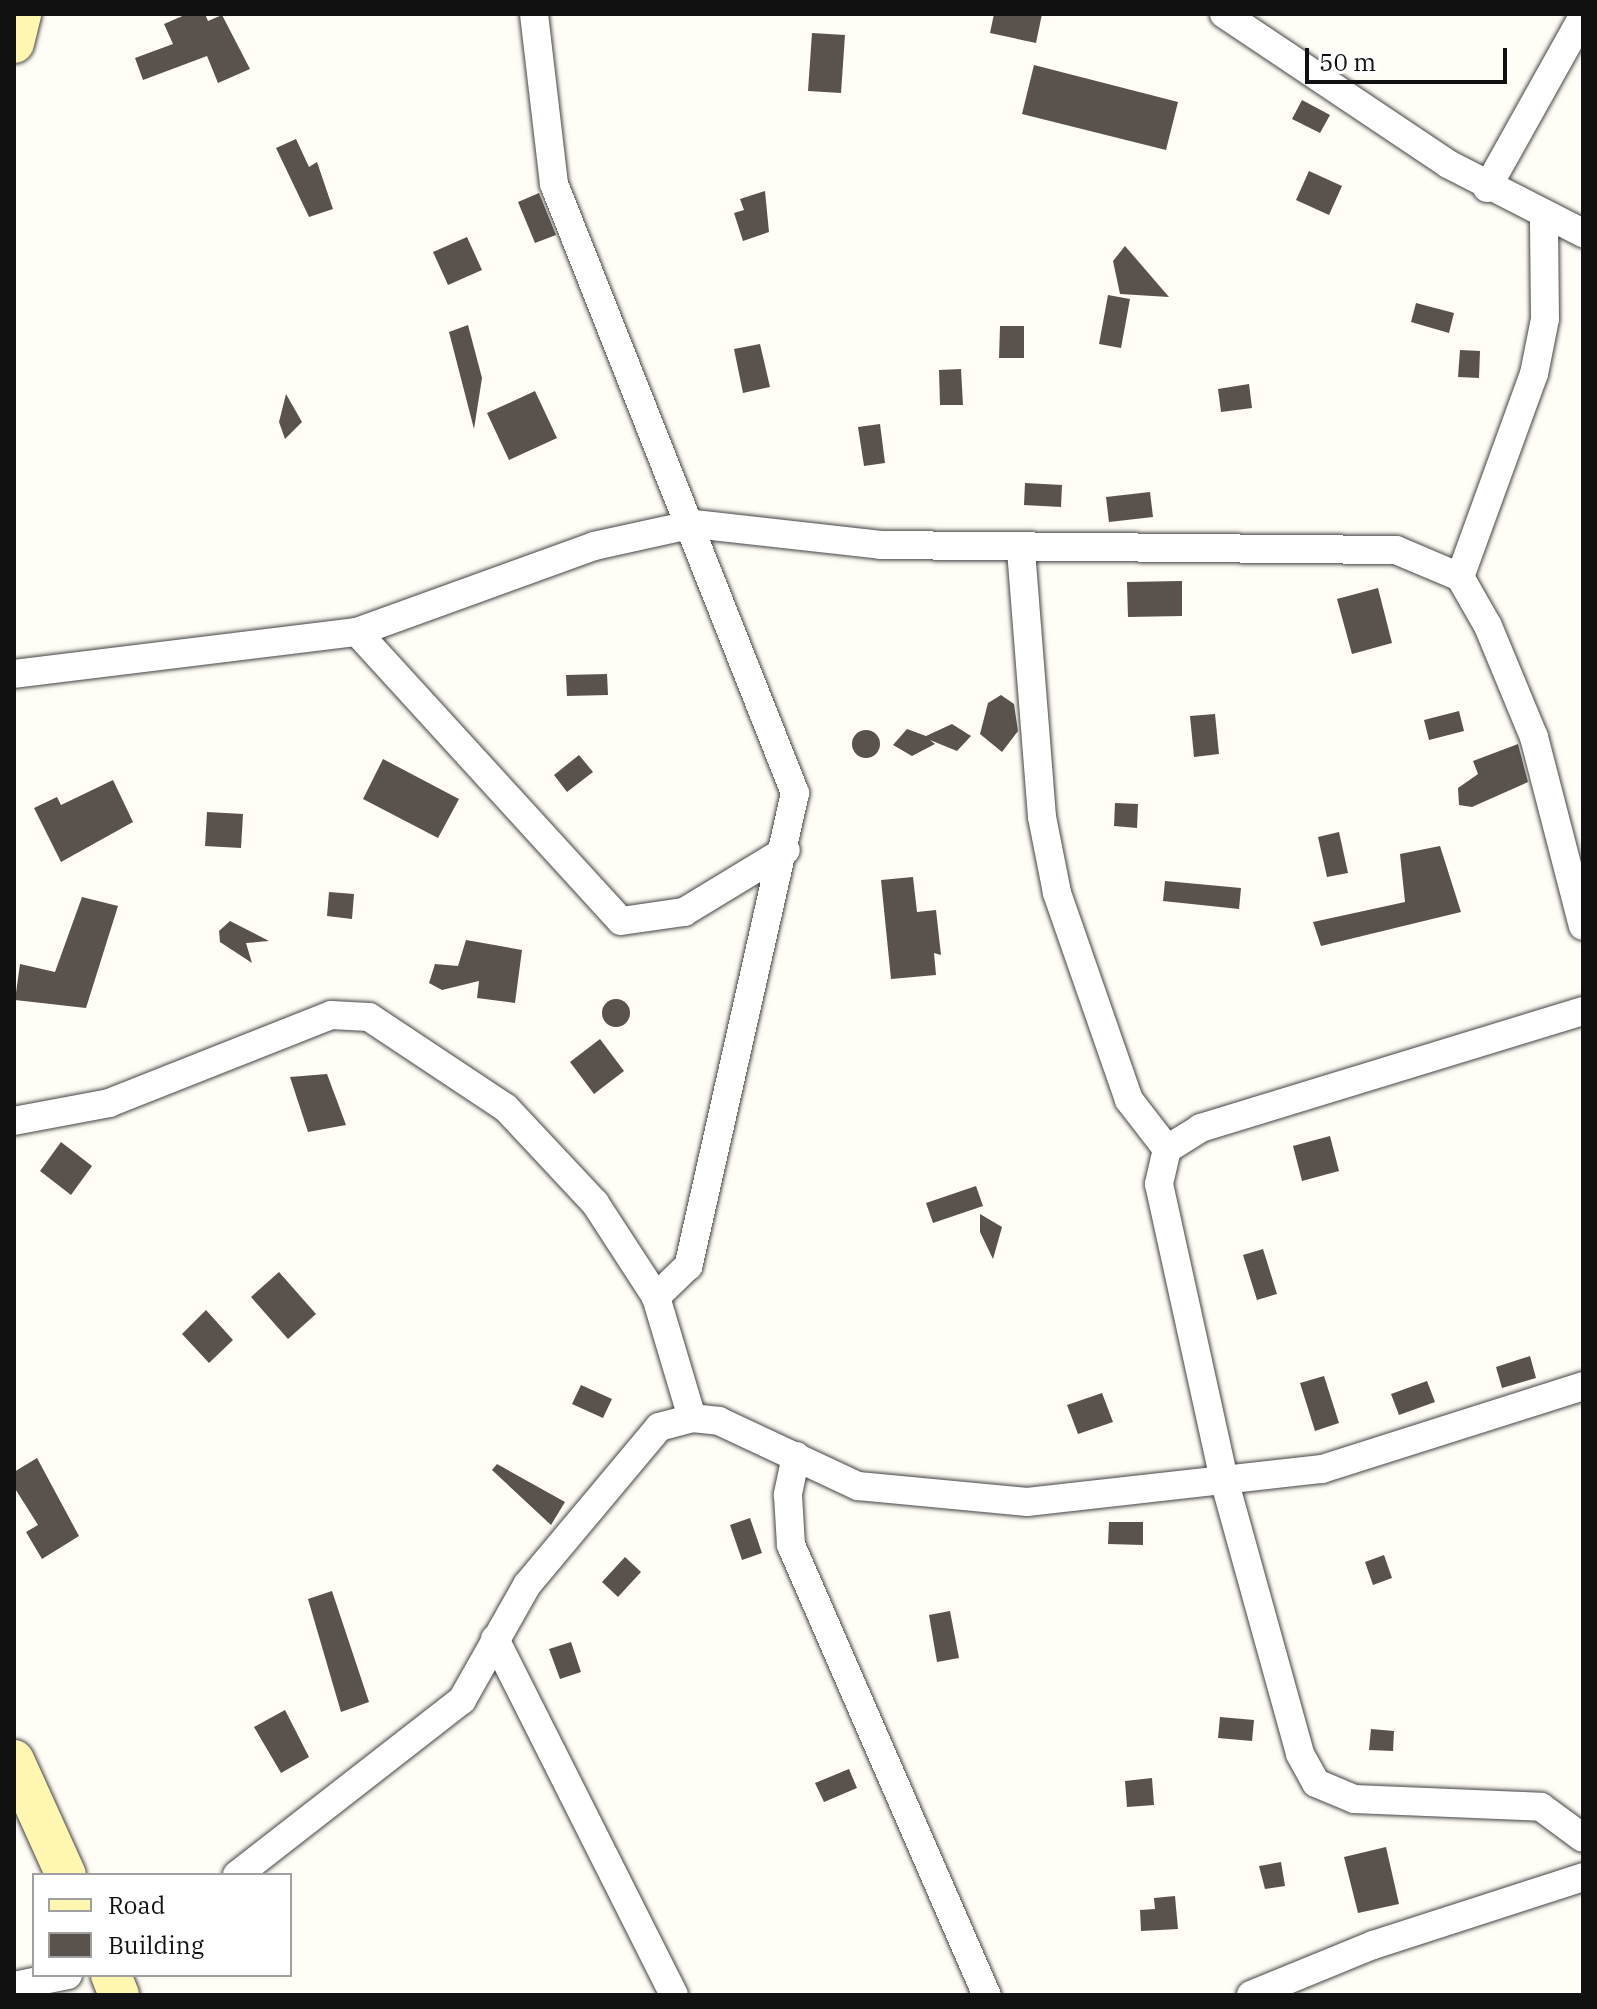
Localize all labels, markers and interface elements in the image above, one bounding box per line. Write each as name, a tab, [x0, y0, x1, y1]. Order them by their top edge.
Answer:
scale bar	[1309, 32, 1511, 82]
text: 50 m	[1319, 46, 1376, 78]
legend	[32, 1873, 292, 1977]
text: Road	[108, 1889, 165, 1921]
text: Building	[108, 1929, 204, 1961]

